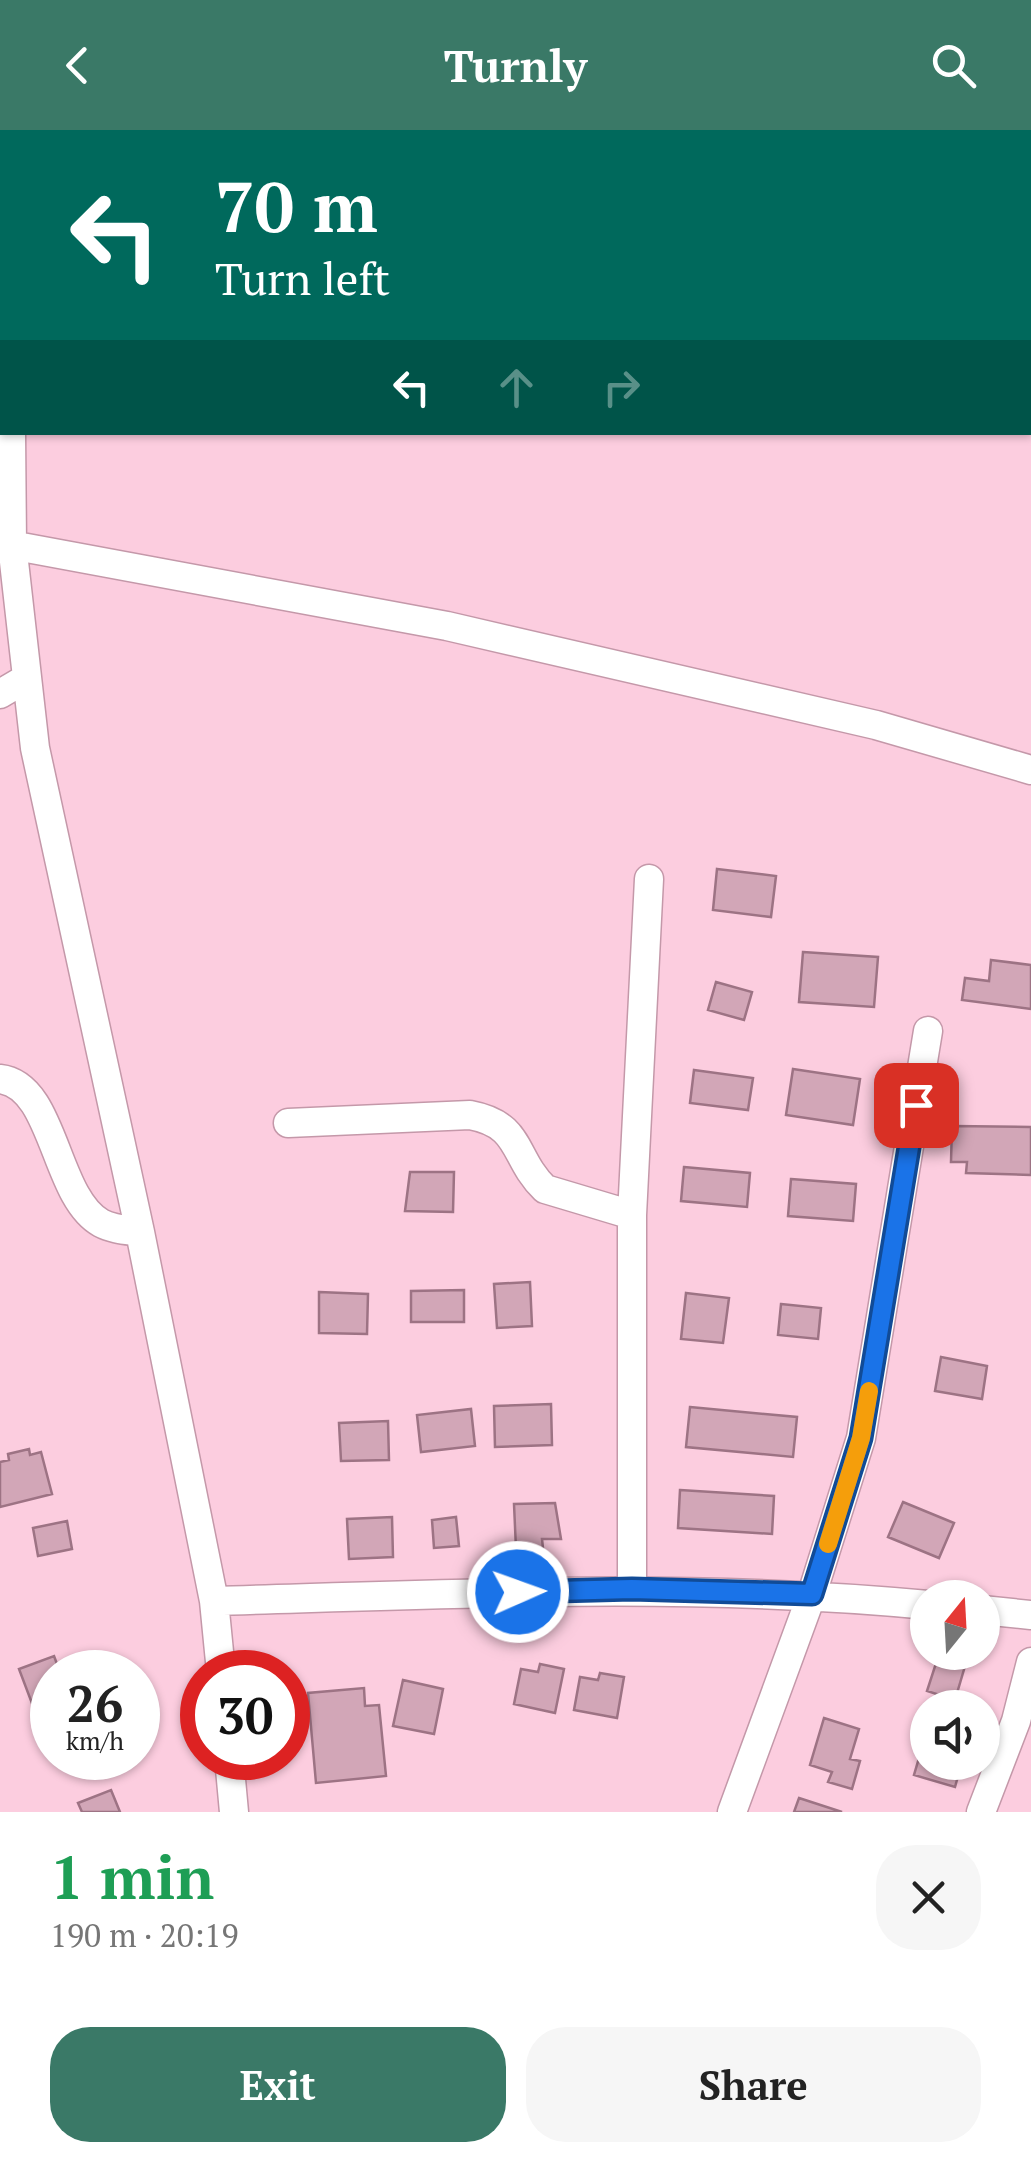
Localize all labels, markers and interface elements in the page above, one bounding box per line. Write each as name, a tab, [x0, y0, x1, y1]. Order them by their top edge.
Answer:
text: Turnly	[444, 35, 587, 95]
icon: back	[50, 38, 105, 93]
icon: search	[926, 38, 981, 93]
text: 70 m	[215, 159, 378, 252]
icon: left	[50, 170, 180, 300]
text: Turn left	[215, 248, 390, 308]
icon: left	[384, 360, 439, 415]
icon: ahead	[489, 360, 544, 415]
icon: right	[594, 360, 649, 415]
pin	[874, 1063, 959, 1148]
icon: arrive	[889, 1078, 944, 1133]
position arrow	[466, 1540, 570, 1644]
north arrow	[910, 1580, 1000, 1670]
map controls	[910, 1580, 1000, 1780]
speed limit sign: 30	[180, 1650, 310, 1780]
text: 26	[67, 1670, 123, 1736]
button: sound	[910, 1690, 1000, 1780]
text: km/h	[66, 1724, 124, 1757]
text: 1 min	[50, 1837, 214, 1916]
button: close	[876, 1845, 981, 1950]
text: 190 m · 20:19	[50, 1914, 238, 1956]
button: Exit	[50, 2027, 506, 2142]
button: Share	[526, 2027, 981, 2142]

